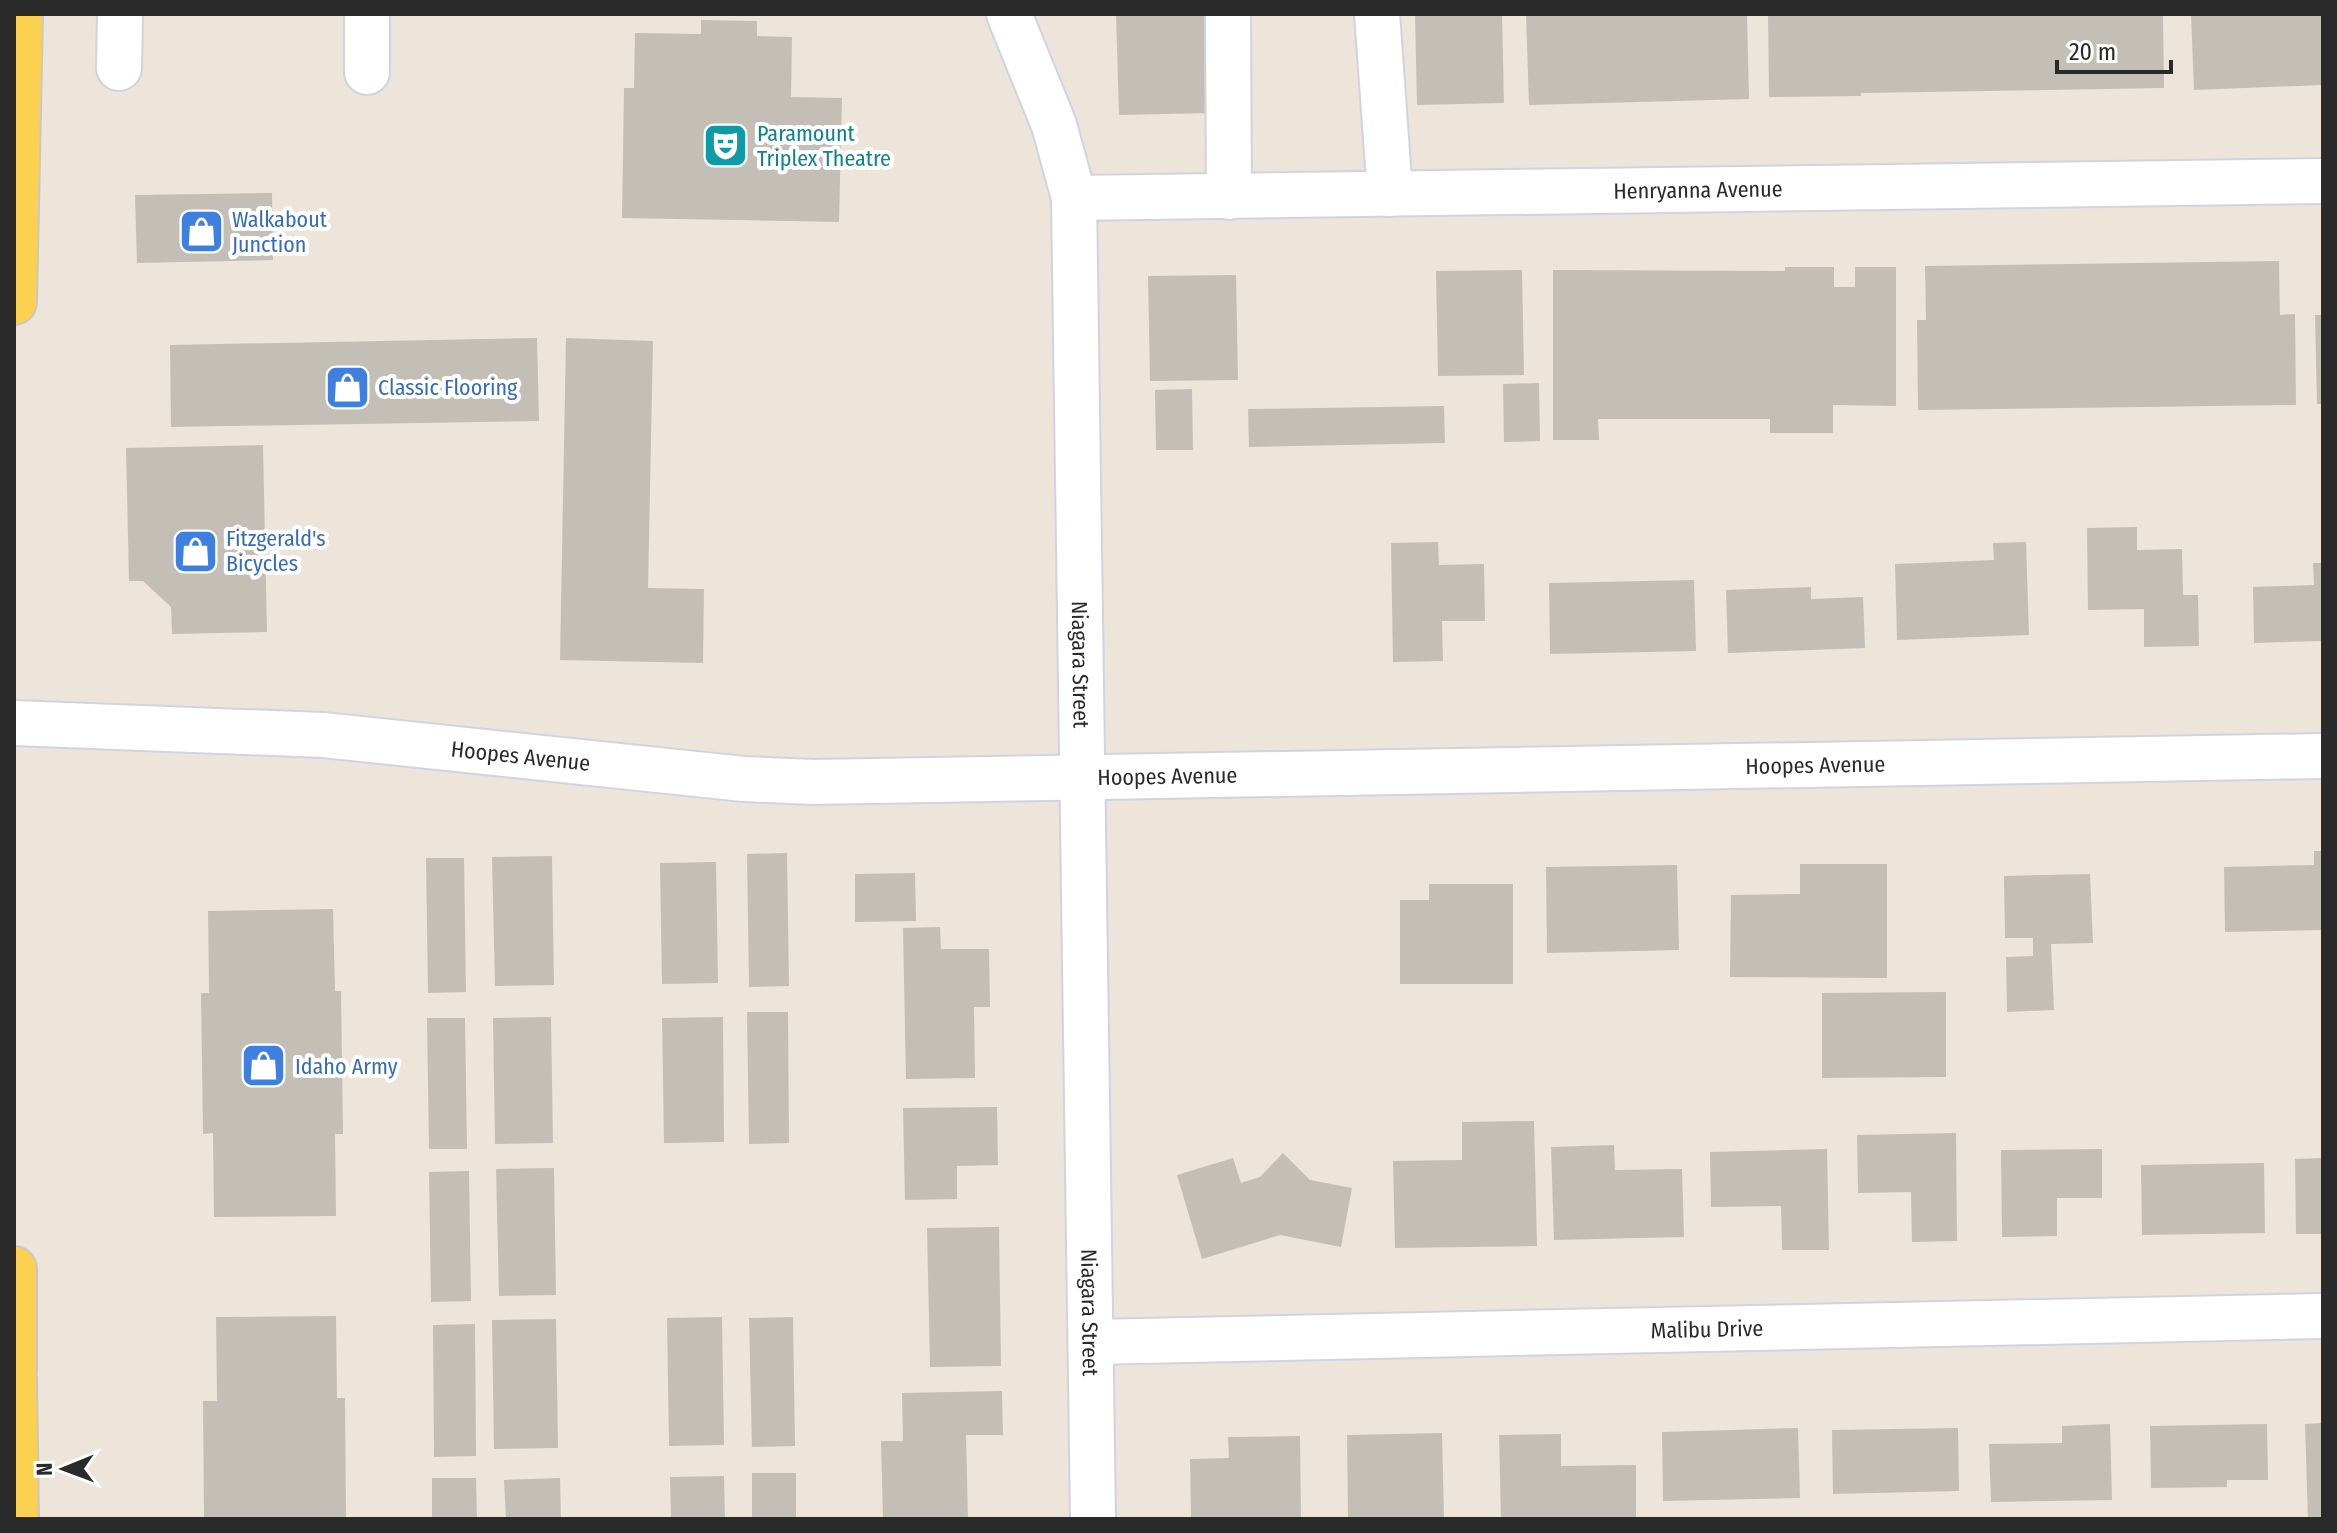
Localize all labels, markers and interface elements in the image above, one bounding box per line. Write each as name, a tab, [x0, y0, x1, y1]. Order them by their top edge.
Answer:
scale bar	[2057, 24, 2171, 74]
text: 20 m	[2069, 38, 2116, 66]
place label: Paramount Triplex Theatre	[757, 120, 891, 172]
theatre icon: Paramount Triplex Theatre	[702, 122, 750, 170]
street label: Henryanna Avenue	[1613, 175, 1783, 205]
place label: Walkabout Junction	[232, 206, 328, 258]
shop icon: Walkabout Junction	[177, 208, 225, 256]
shop icon: Classic Flooring	[323, 363, 371, 411]
place label: Classic Flooring	[378, 374, 518, 401]
place label: Fitzgerald's Bicycles	[226, 525, 326, 577]
shop icon: Fitzgerald's Bicycles	[171, 527, 219, 575]
street label: Niagara Street	[1066, 601, 1095, 729]
street label: Hoopes Avenue	[450, 735, 592, 777]
street label: Hoopes Avenue	[1745, 751, 1885, 780]
street label: Hoopes Avenue	[1097, 762, 1238, 791]
shop icon: Idaho Army	[240, 1042, 288, 1090]
place label: Idaho Army	[295, 1053, 398, 1080]
street label: Niagara Street	[1075, 1249, 1104, 1377]
street label: Malibu Drive	[1650, 1315, 1763, 1344]
north arrow	[24, 1429, 104, 1509]
text: N	[31, 1463, 58, 1476]

